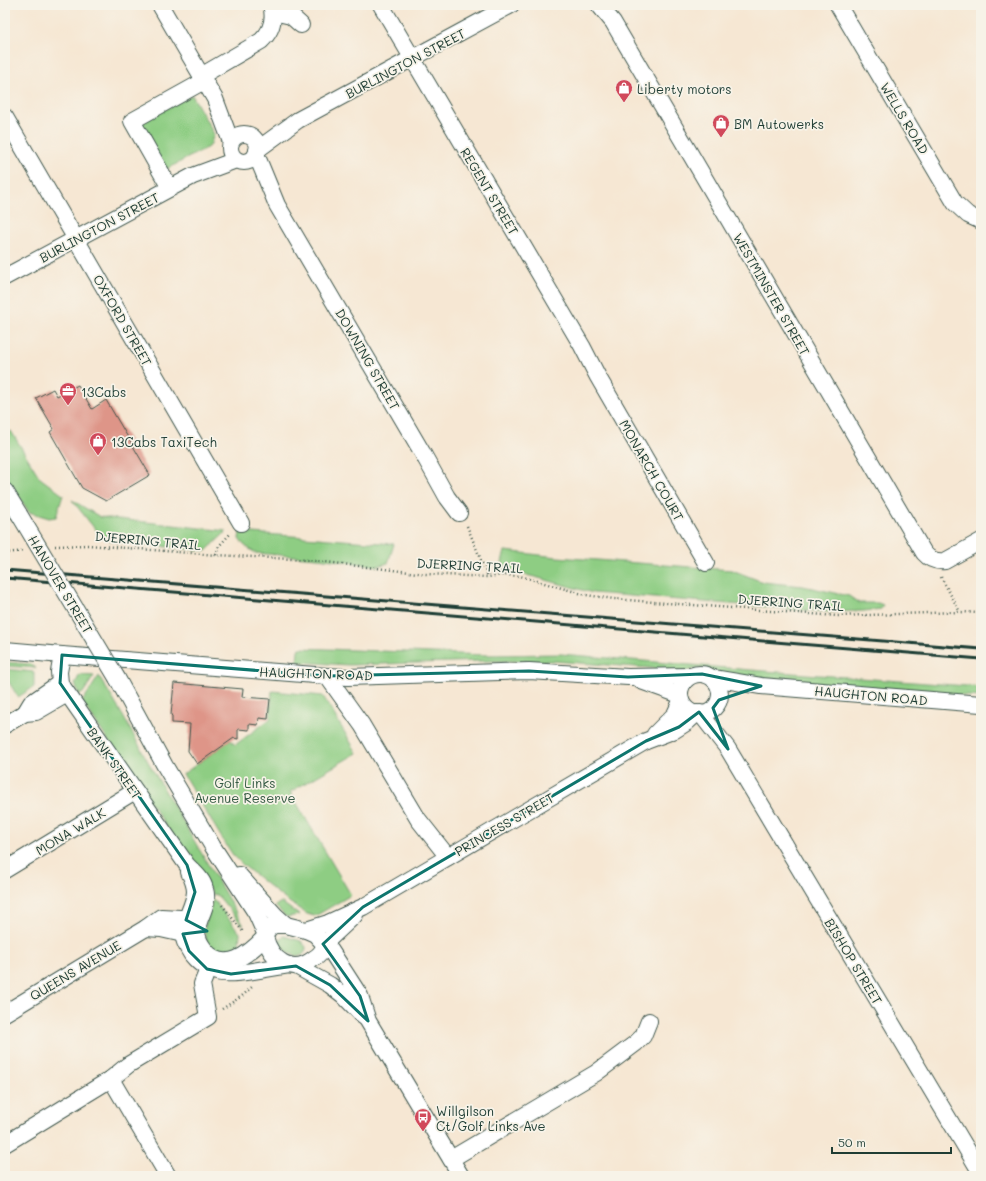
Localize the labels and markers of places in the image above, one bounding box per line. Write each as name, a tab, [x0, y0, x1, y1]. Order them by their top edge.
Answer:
shop icon: Liberty motors	[614, 78, 634, 103]
place label: Liberty motors	[637, 80, 732, 97]
shop icon: BM Autowerks	[711, 113, 731, 138]
place label: BM Autowerks	[734, 115, 824, 132]
office icon: 13Cabs	[58, 381, 78, 406]
place label: 13Cabs	[81, 383, 126, 400]
shop icon: 13Cabs TaxiTech	[88, 431, 108, 456]
place label: 13Cabs TaxiTech	[111, 433, 217, 450]
place label: Willgilson Ct/Golf Links Ave	[436, 1102, 546, 1134]
bus stop icon: Willgilson Ct/Golf Links Ave	[413, 1107, 433, 1132]

